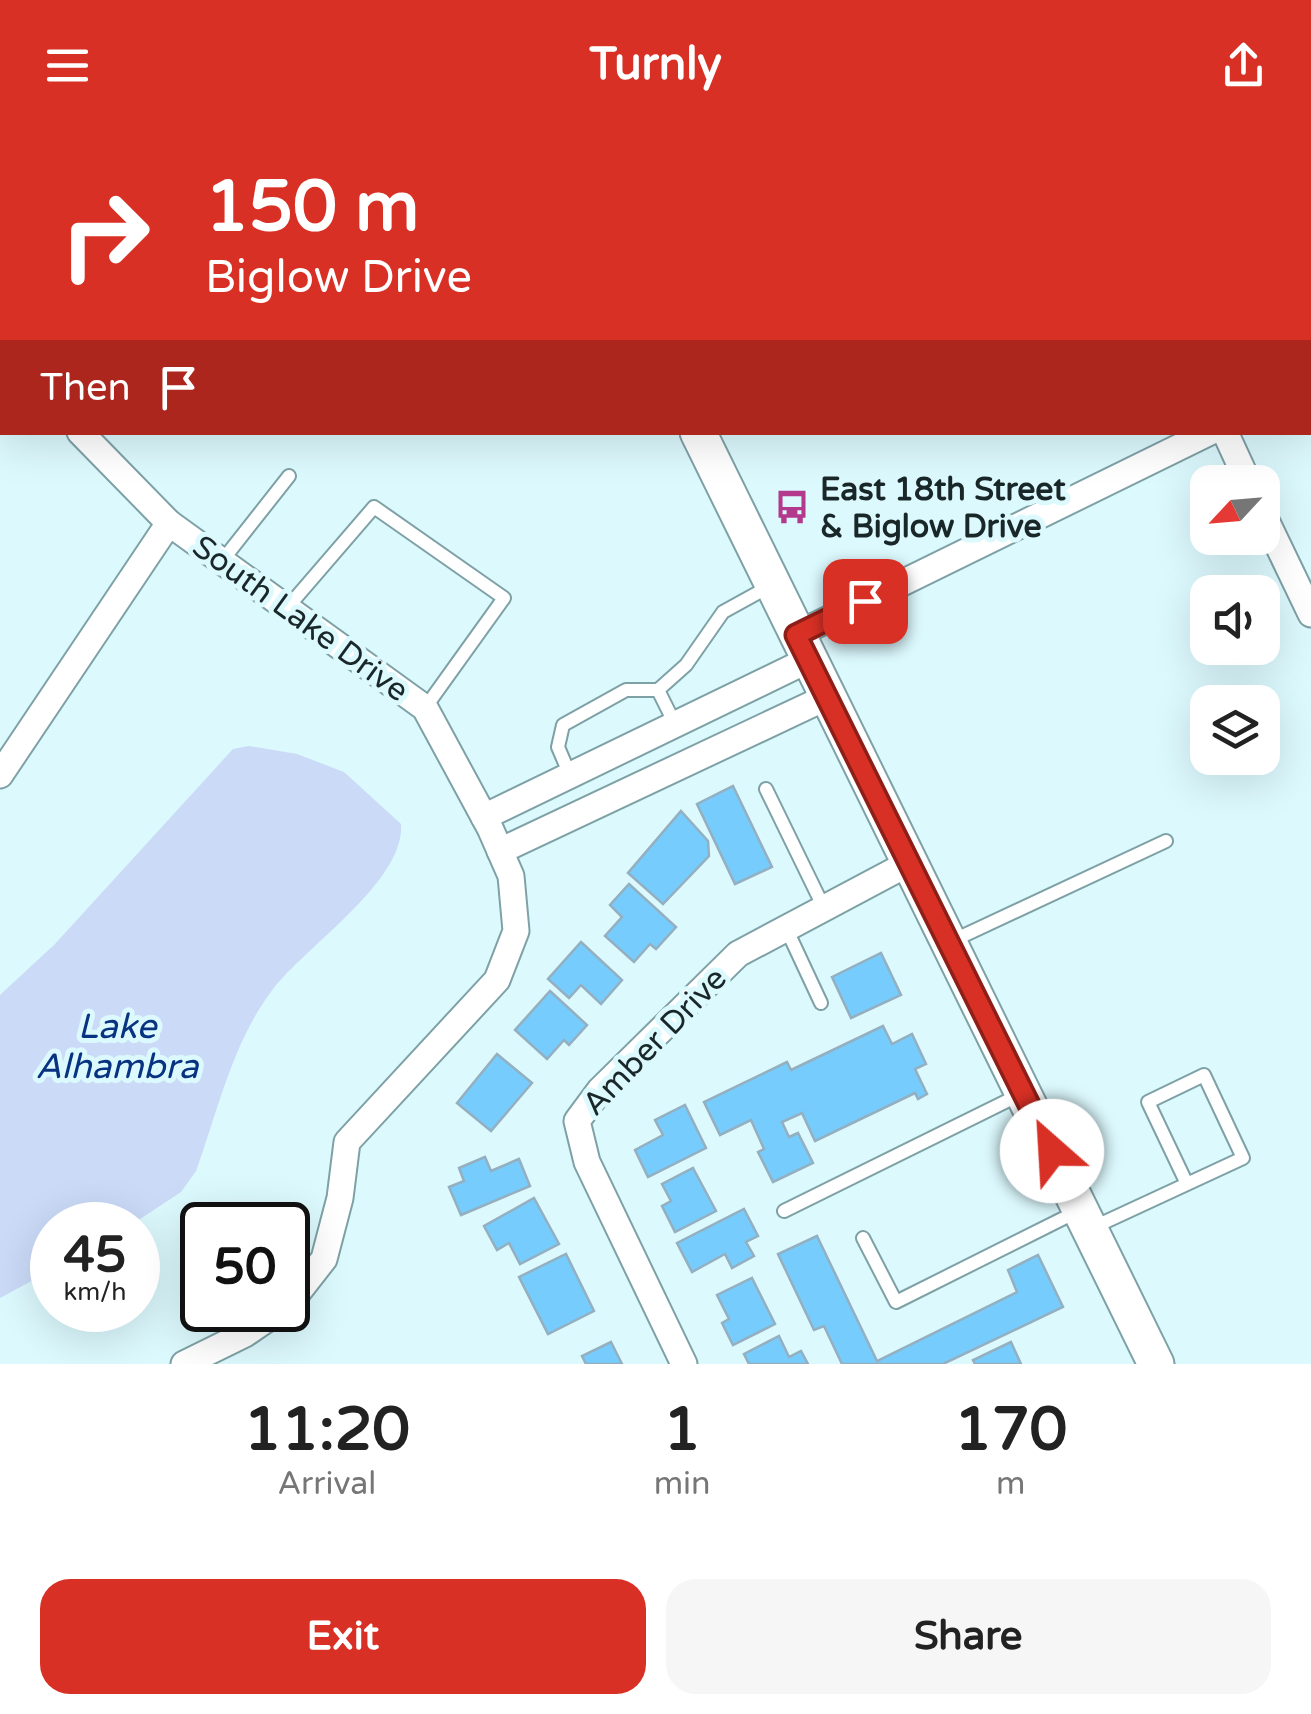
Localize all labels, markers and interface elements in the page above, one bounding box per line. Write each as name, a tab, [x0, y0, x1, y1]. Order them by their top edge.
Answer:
icon: menu	[40, 38, 95, 93]
text: Turnly	[589, 38, 722, 92]
icon: share	[1216, 38, 1271, 93]
text: 150 m	[205, 166, 419, 250]
icon: right	[40, 170, 170, 300]
text: Biglow Drive	[205, 251, 472, 305]
icon: arrive	[151, 360, 206, 415]
text: Then	[40, 365, 131, 411]
north arrow	[1190, 465, 1280, 555]
map controls	[1190, 465, 1280, 775]
place label: East 18th Street & Biglow Drive	[820, 471, 1066, 546]
bus stop icon: East 18th Street & Biglow Drive	[773, 488, 811, 526]
street label: South Lake Drive	[185, 528, 416, 710]
pin	[823, 559, 908, 644]
icon: arrive	[838, 574, 893, 629]
button: sound	[1190, 575, 1280, 665]
button: layers	[1190, 685, 1280, 775]
street label: Amber Drive	[575, 960, 735, 1124]
water label: Lake Alhambra	[36, 1006, 200, 1088]
position arrow	[1000, 1099, 1104, 1203]
speed limit sign: 50	[180, 1202, 310, 1332]
text: 45	[64, 1225, 126, 1285]
text: km/h	[64, 1277, 126, 1307]
text: 11:20	[244, 1394, 410, 1466]
text: 1	[663, 1394, 701, 1466]
text: 170	[954, 1394, 1067, 1466]
text: Arrival	[277, 1465, 376, 1503]
text: min	[654, 1465, 711, 1503]
text: m	[996, 1465, 1025, 1503]
button: Exit	[40, 1579, 646, 1694]
button: Share	[666, 1579, 1271, 1694]

